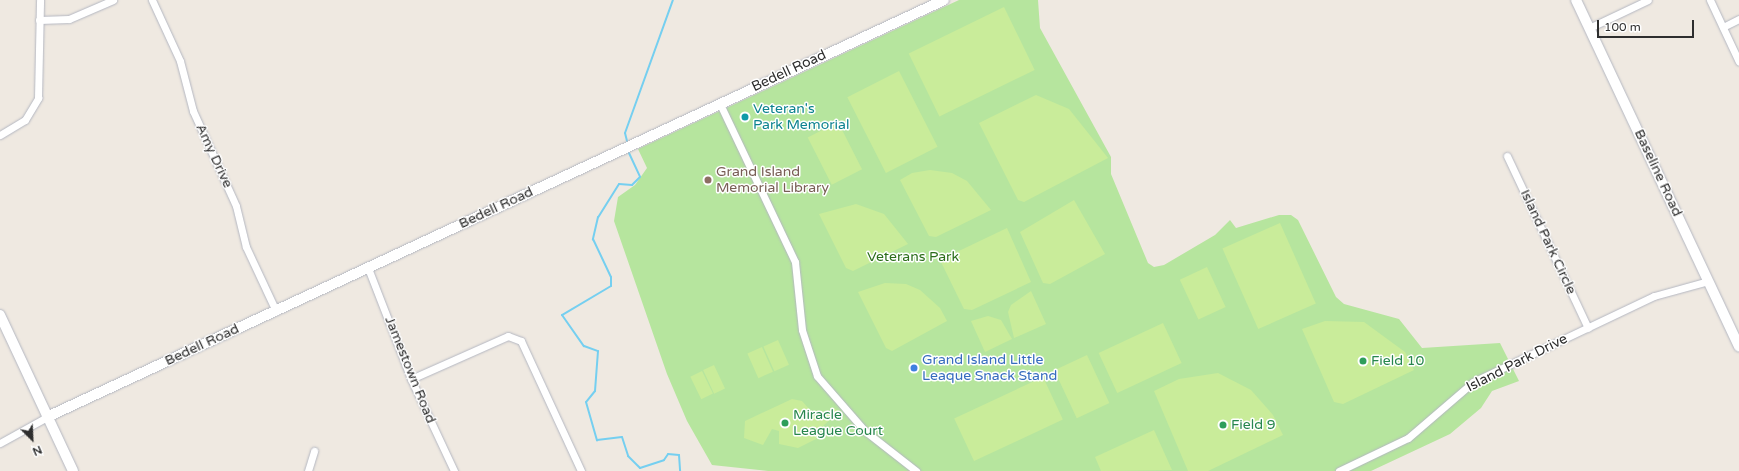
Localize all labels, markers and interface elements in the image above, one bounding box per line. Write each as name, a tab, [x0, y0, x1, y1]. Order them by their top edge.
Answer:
scale bar	[1599, 12, 1696, 38]
text: 100 m	[1604, 20, 1641, 34]
street label: Bedell Road	[749, 46, 829, 96]
place label: Veteran's Park Memorial	[753, 101, 849, 134]
marker: Veteran's Park Memorial	[740, 112, 750, 122]
street label: Amy Drive	[192, 121, 236, 191]
street label: Baseline Road	[1630, 127, 1686, 219]
place label: Grand Island Memorial Library	[716, 164, 829, 196]
marker: Grand Island Memorial Library	[703, 175, 713, 185]
street label: Bedell Road	[456, 183, 536, 233]
street label: Island Park Circle	[1516, 187, 1580, 297]
park label: Veterans Park	[867, 249, 959, 265]
street label: Jamestown Road	[381, 314, 439, 426]
street label: Bedell Road	[162, 320, 242, 370]
street label: Island Park Drive	[1464, 330, 1570, 396]
place label: Grand Island Little Leaque Snack Stand	[922, 352, 1057, 384]
place label: Field 10	[1371, 353, 1424, 369]
marker: Field 10	[1358, 356, 1368, 366]
marker: Grand Island Little Leaque Snack Stand	[909, 363, 919, 373]
place label: Miracle League Court	[793, 407, 883, 440]
place label: Field 9	[1231, 417, 1276, 433]
marker: Miracle League Court	[780, 418, 790, 428]
north arrow	[12, 419, 52, 459]
marker: Field 9	[1218, 420, 1228, 430]
text: N	[30, 443, 44, 458]

